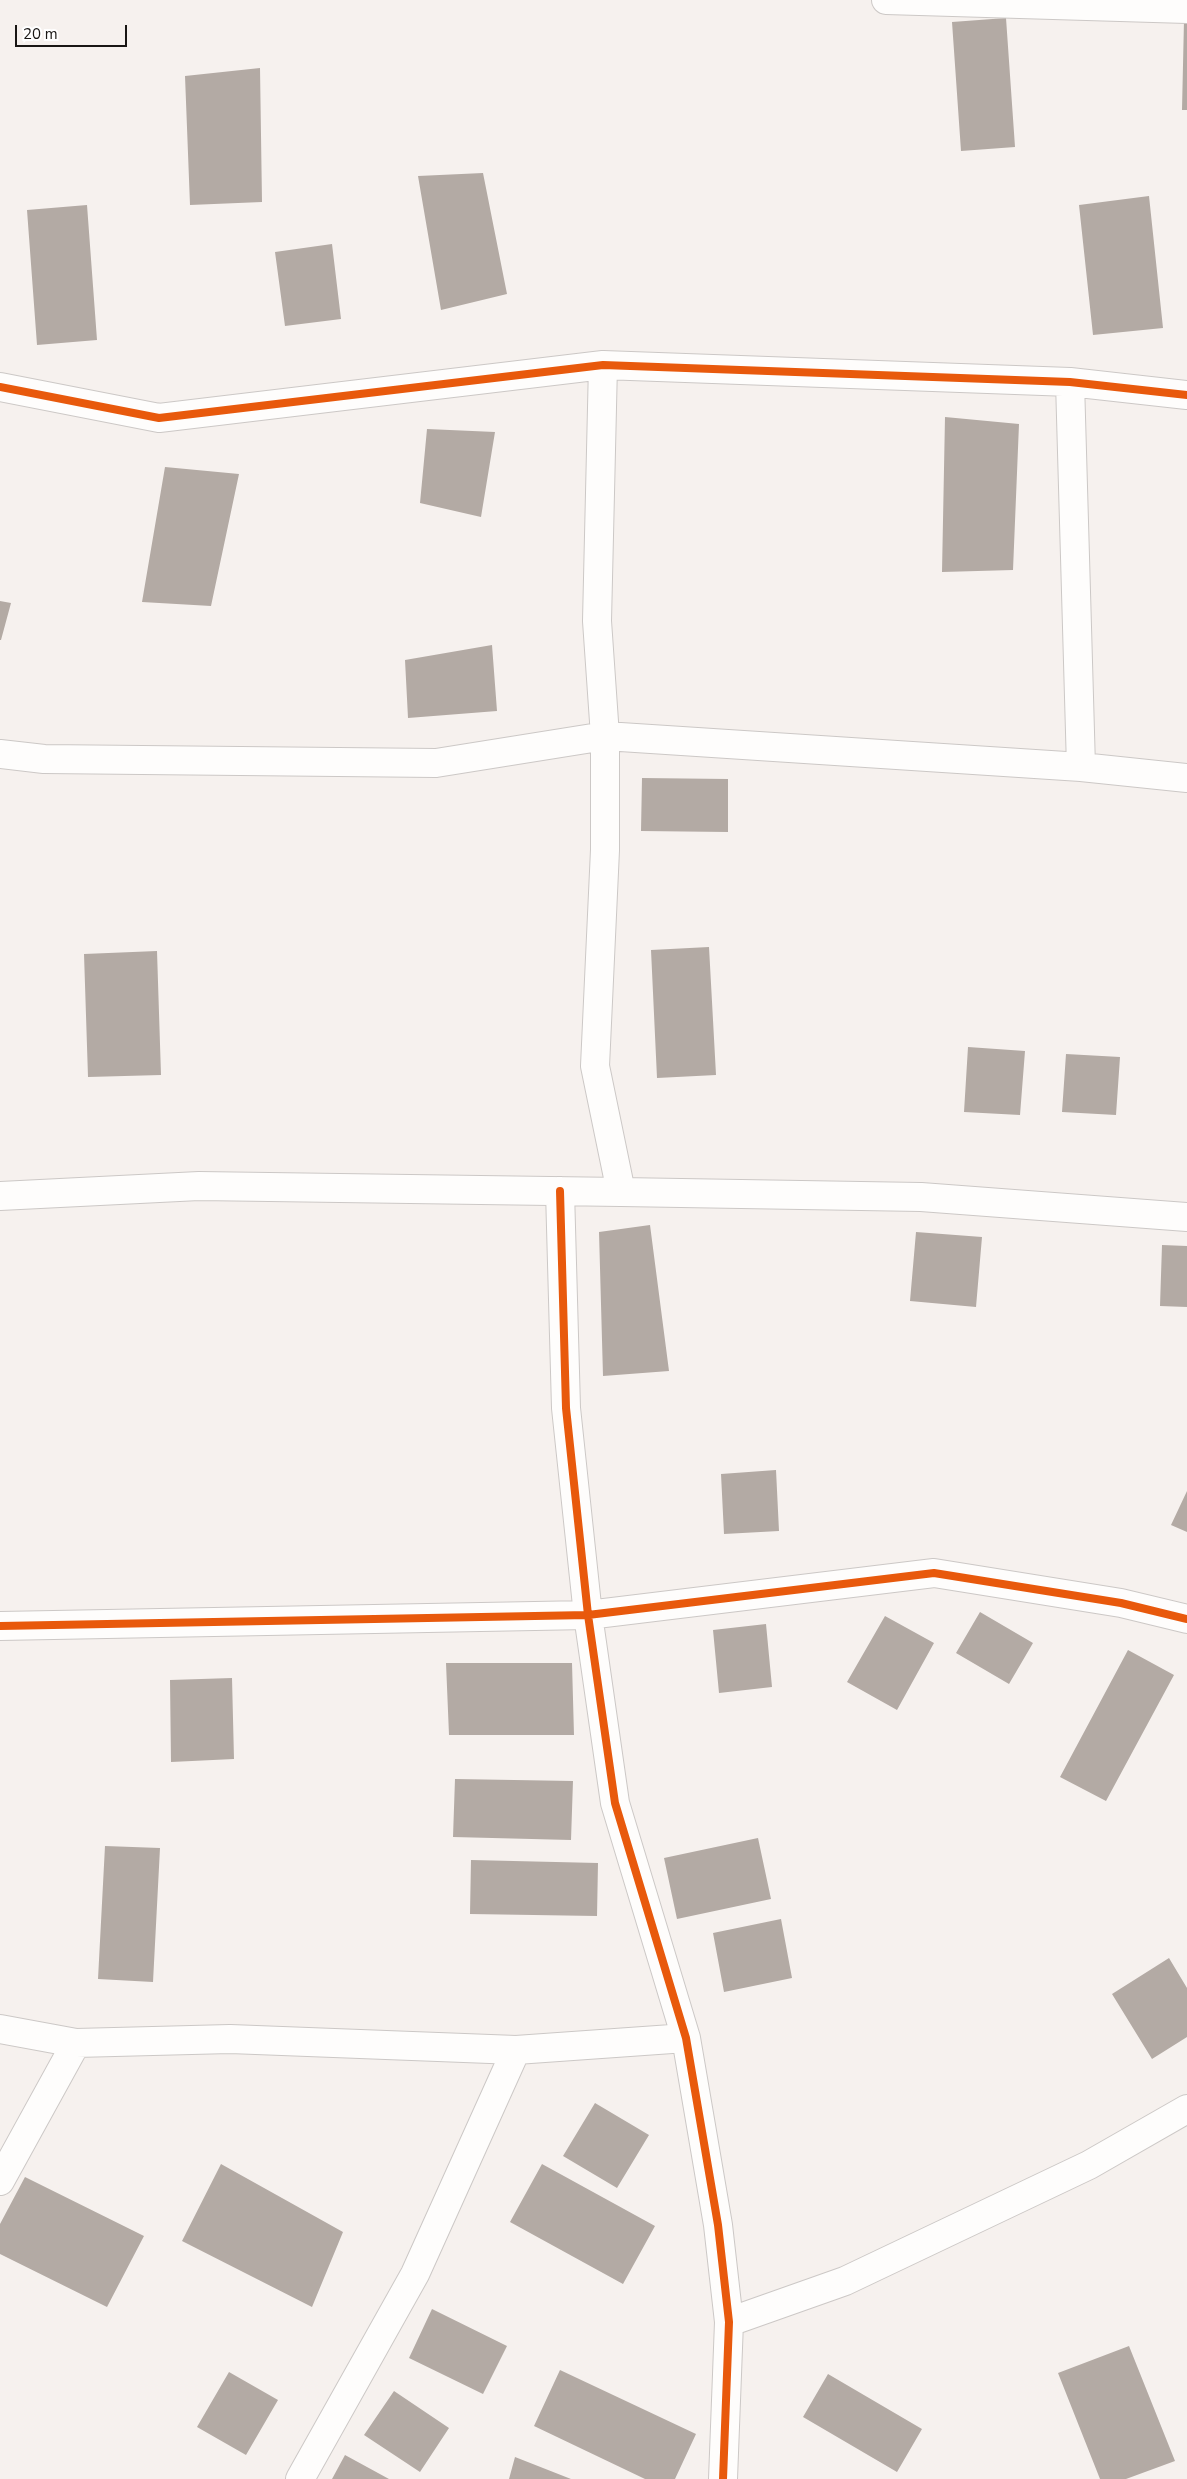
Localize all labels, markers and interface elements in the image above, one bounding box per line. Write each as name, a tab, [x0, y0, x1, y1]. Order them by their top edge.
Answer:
scale bar	[18, 15, 130, 47]
text: 20 m	[23, 24, 58, 44]

